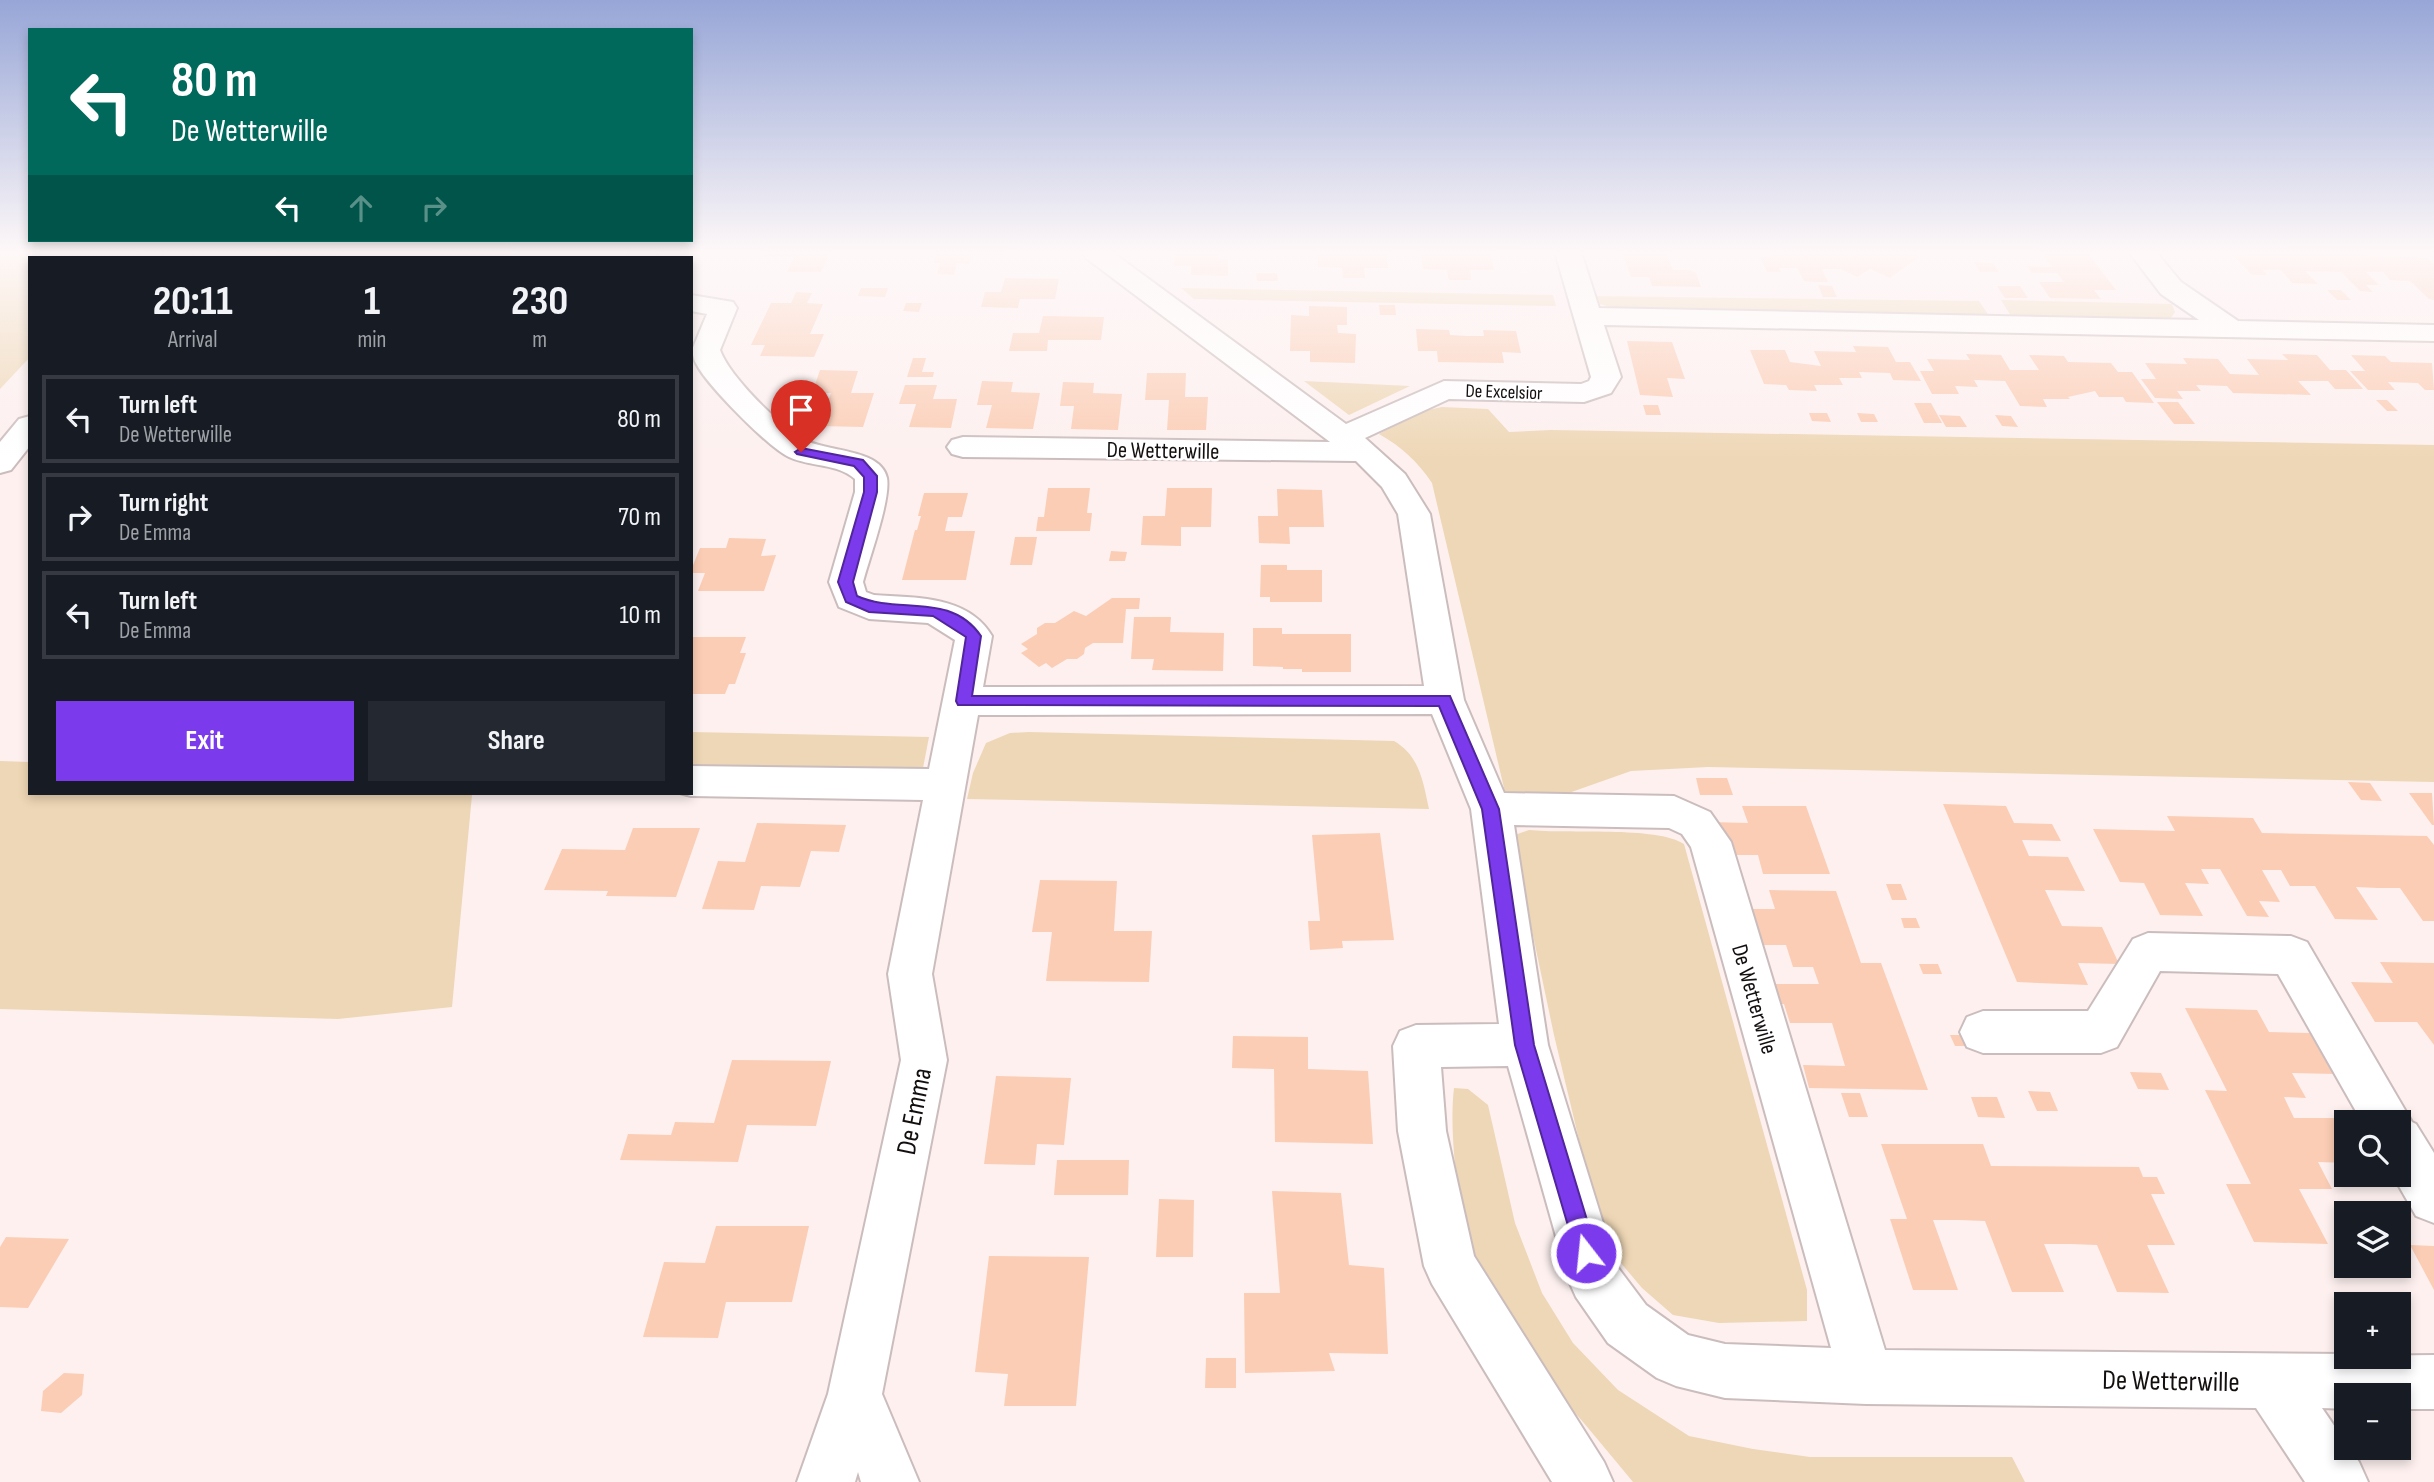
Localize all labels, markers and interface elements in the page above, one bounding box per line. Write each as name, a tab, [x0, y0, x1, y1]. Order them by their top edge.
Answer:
text: 80 m	[171, 52, 258, 111]
icon: left	[56, 56, 147, 147]
text: De Wetterwille	[171, 112, 328, 151]
icon: left	[269, 189, 307, 227]
icon: ahead	[342, 189, 380, 227]
icon: right	[415, 189, 453, 227]
text: 20:11	[153, 276, 233, 327]
text: 1	[364, 276, 380, 327]
text: 230	[511, 276, 568, 327]
text: Arrival	[168, 326, 217, 354]
text: min	[357, 326, 386, 354]
text: m	[532, 326, 547, 354]
pin	[771, 380, 831, 452]
street label: De Excelsior	[1465, 380, 1543, 405]
text: Turn left	[119, 390, 197, 421]
icon: arrive	[782, 391, 820, 429]
icon: left	[60, 400, 98, 438]
text: 80 m	[617, 404, 661, 435]
text: De Wetterwille	[119, 421, 232, 449]
street label: De Wetterwille	[1106, 436, 1220, 466]
text: Turn right	[119, 488, 208, 519]
icon: right	[60, 498, 98, 536]
text: 70 m	[618, 502, 661, 533]
text: De Emma	[119, 519, 191, 547]
text: Turn left	[119, 586, 197, 617]
icon: left	[60, 596, 98, 634]
text: 10 m	[619, 600, 661, 631]
text: De Emma	[119, 617, 191, 645]
button: Exit	[56, 701, 354, 781]
button: Share	[368, 701, 665, 781]
street label: De Wetterwille	[1725, 941, 1783, 1057]
street label: De Emma	[890, 1065, 939, 1158]
map controls	[2334, 1110, 2411, 1460]
button: search	[2334, 1110, 2411, 1187]
button: layers	[2334, 1201, 2411, 1278]
position arrow	[1549, 1216, 1623, 1290]
button: +	[2334, 1292, 2411, 1369]
street label: De Wetterwille	[2102, 1364, 2240, 1399]
button: −	[2334, 1383, 2411, 1460]

